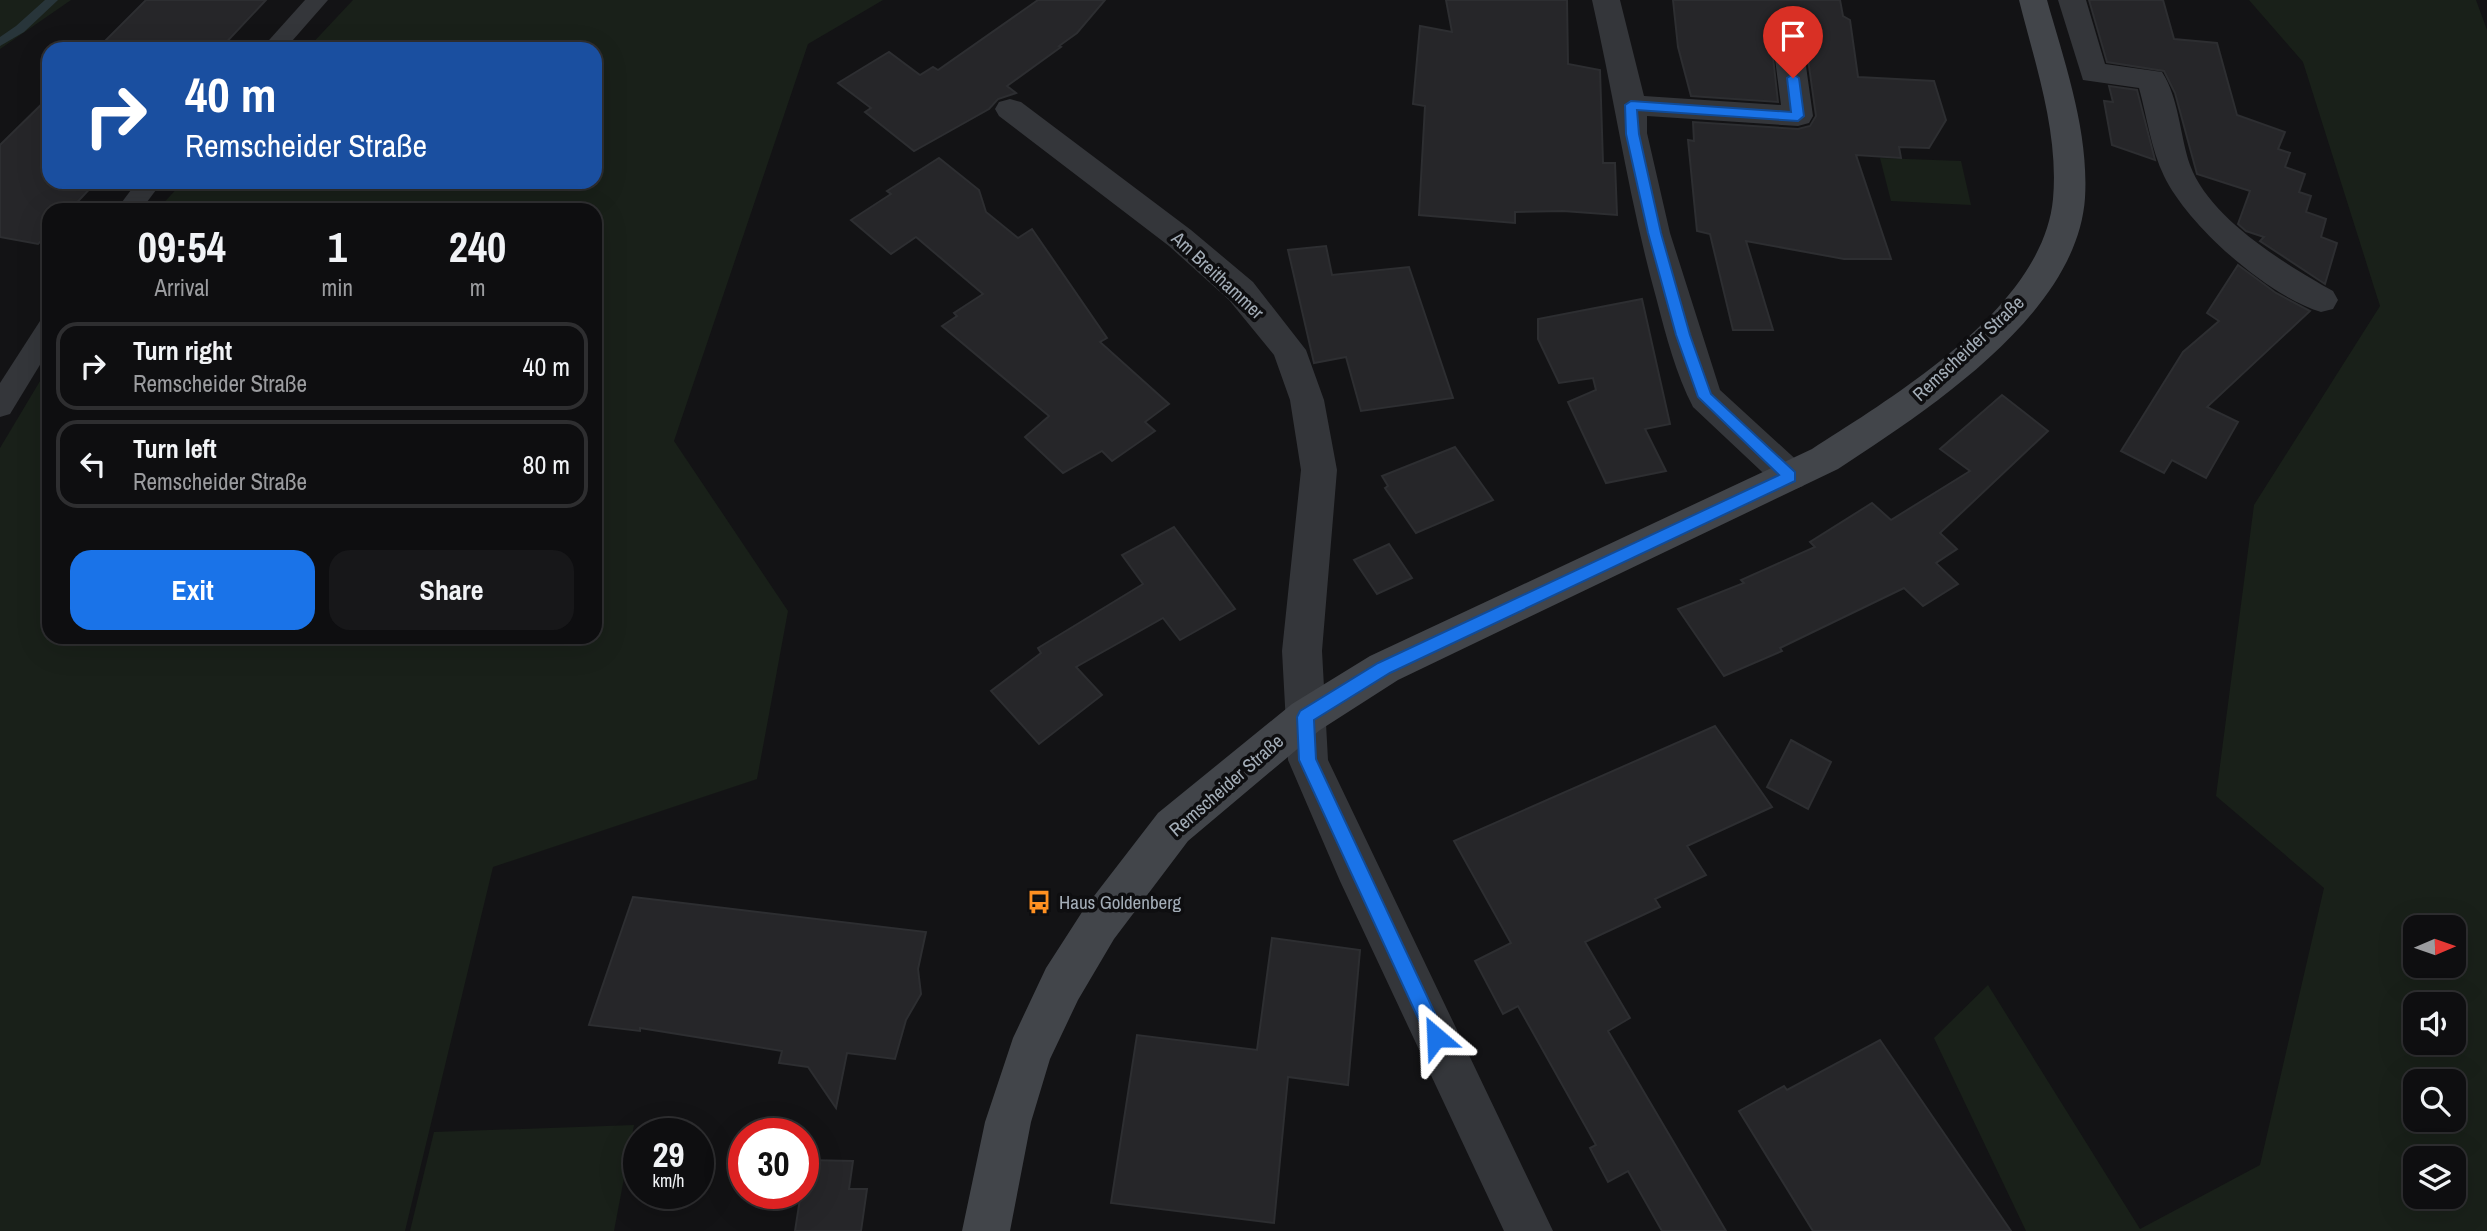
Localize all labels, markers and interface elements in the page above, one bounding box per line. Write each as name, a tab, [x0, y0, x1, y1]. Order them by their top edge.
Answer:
pin	[1763, 6, 1823, 78]
icon: arrive	[1774, 17, 1812, 55]
text: 40 m	[185, 61, 277, 127]
icon: right	[70, 70, 161, 161]
text: Remscheider Straße	[185, 124, 427, 167]
text: 09:54	[138, 219, 226, 275]
text: 1	[328, 219, 347, 275]
text: 240	[449, 219, 506, 275]
street label: Am Breithammer	[1165, 225, 1271, 325]
text: Arrival	[155, 272, 209, 303]
text: min	[322, 272, 353, 303]
text: m	[470, 272, 485, 303]
street label: Remscheider Straße	[1907, 289, 2029, 407]
text: Turn right	[133, 333, 232, 368]
icon: right	[74, 347, 112, 385]
text: 40 m	[523, 349, 570, 384]
text: Remscheider Straße	[133, 368, 307, 399]
text: Turn left	[133, 431, 217, 466]
icon: left	[74, 445, 112, 483]
text: 80 m	[523, 447, 570, 482]
text: Remscheider Straße	[133, 466, 307, 497]
button: Exit	[70, 550, 315, 630]
button: Share	[329, 550, 574, 630]
street label: Remscheider Straße	[1163, 728, 1289, 842]
bus stop icon: Haus Goldenberg	[1025, 888, 1053, 916]
place label: Haus Goldenberg	[1059, 889, 1181, 915]
north arrow	[2403, 915, 2466, 978]
map controls	[2403, 915, 2466, 1209]
button: sound	[2403, 992, 2466, 1055]
position arrow	[1399, 1000, 1473, 1074]
button: search	[2403, 1069, 2466, 1132]
speed limit sign: 30	[728, 1118, 819, 1209]
text: 29	[653, 1131, 684, 1178]
button: layers	[2403, 1146, 2466, 1209]
text: km/h	[653, 1168, 685, 1193]

